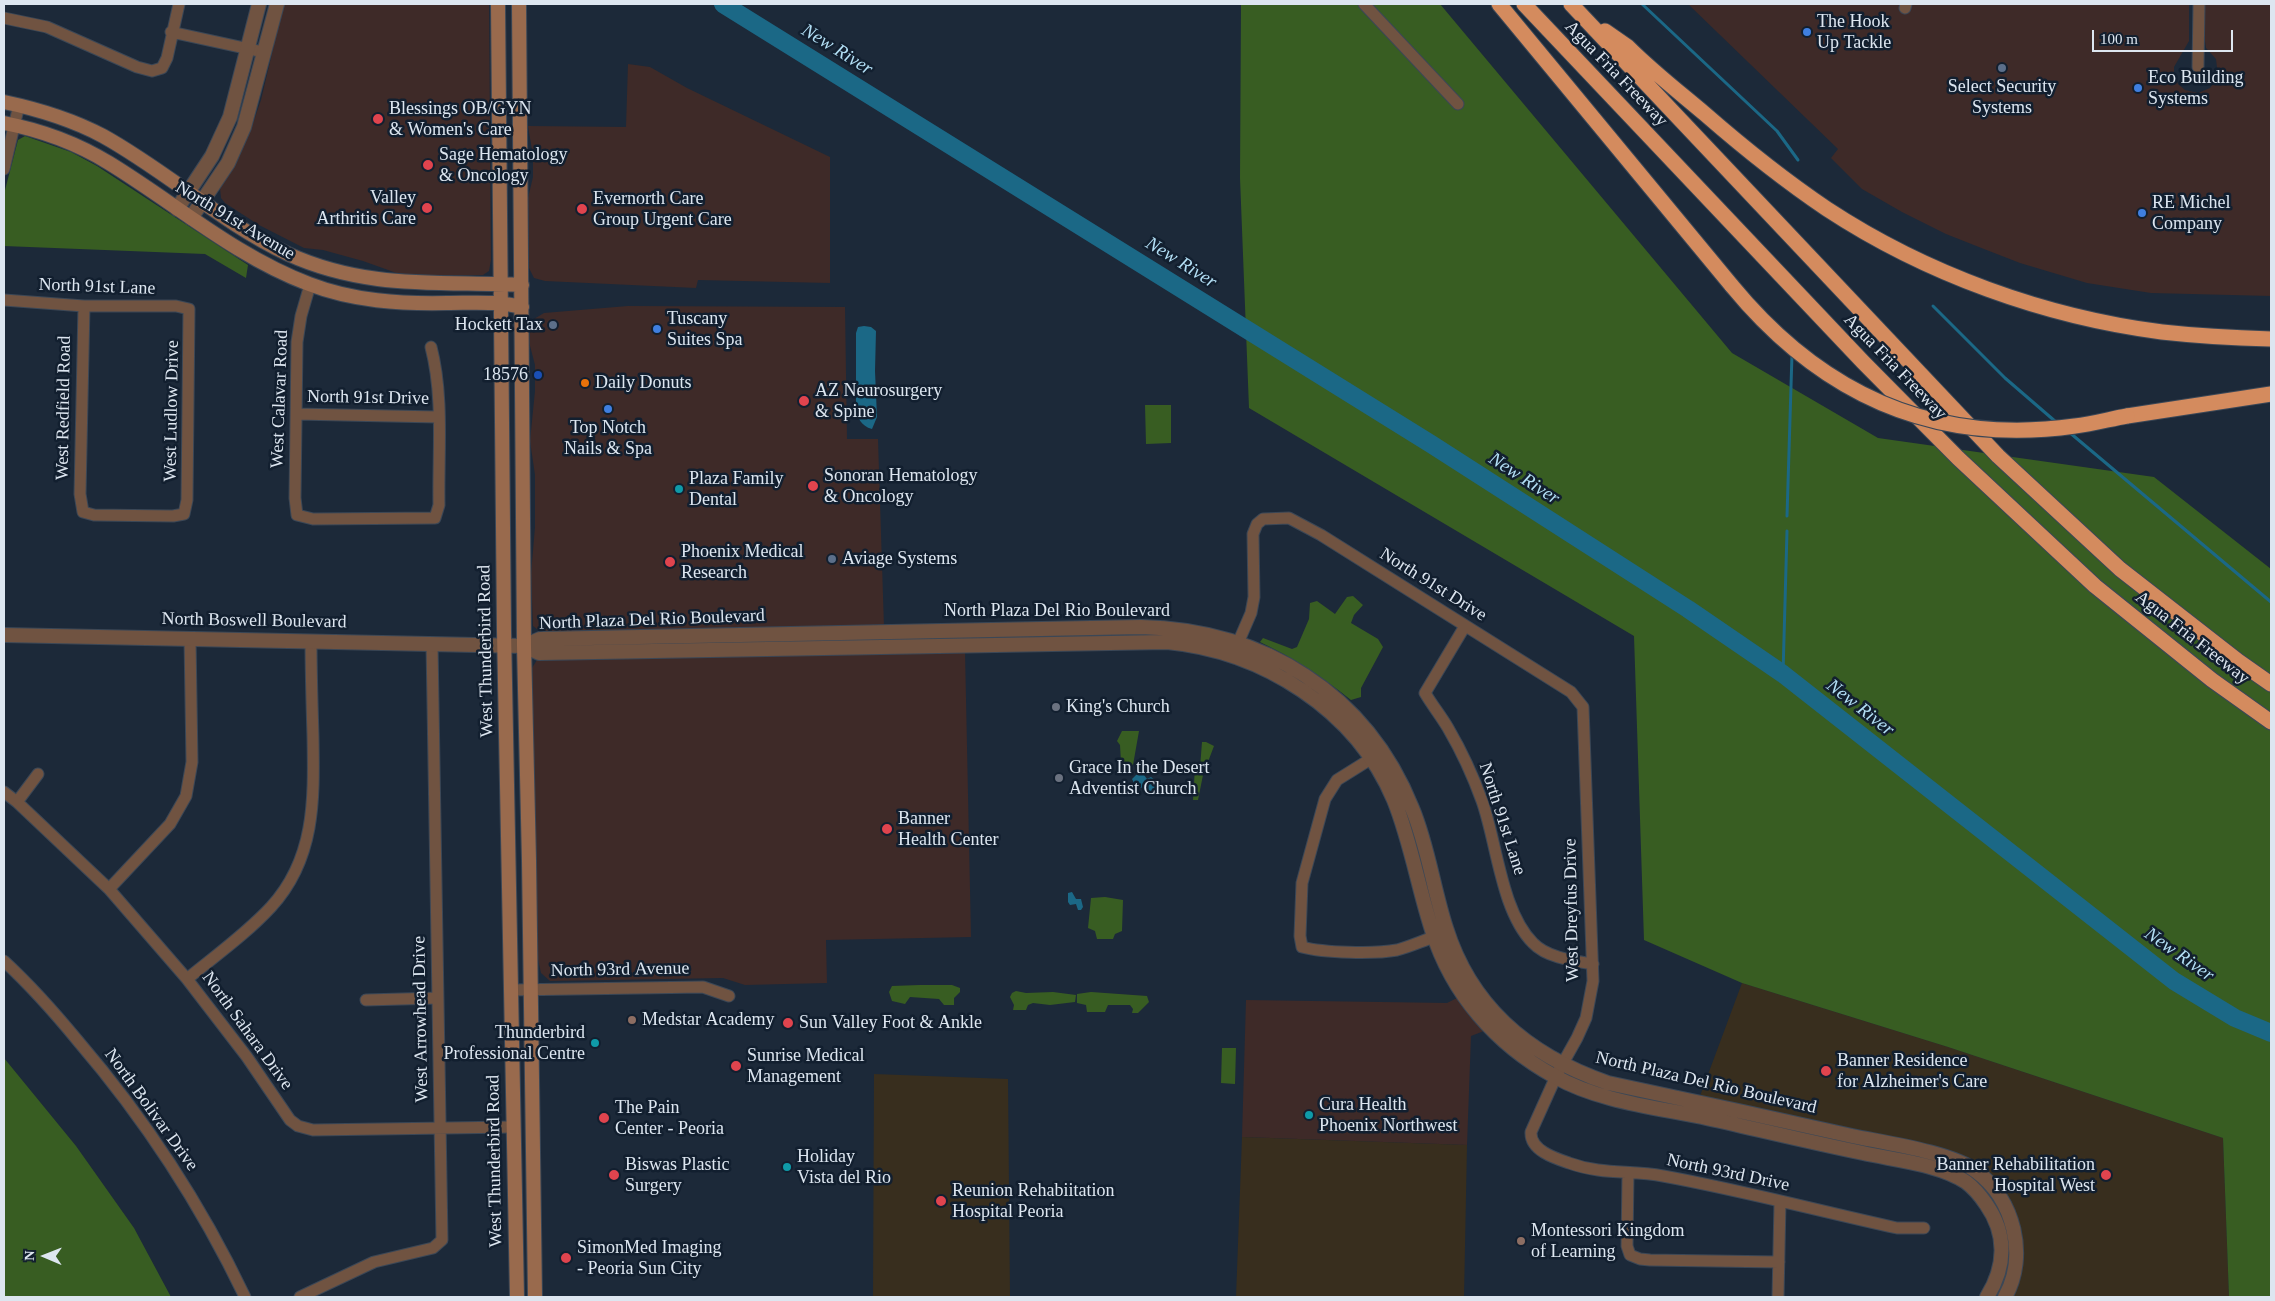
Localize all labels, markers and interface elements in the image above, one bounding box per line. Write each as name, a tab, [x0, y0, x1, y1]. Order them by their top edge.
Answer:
place label: The Hook Up Tackle	[1817, 11, 1891, 54]
street label: Agua Fria Freeway	[1560, 17, 1672, 131]
water label: New River	[797, 19, 877, 81]
scale bar	[2095, 20, 2236, 52]
marker: The Hook Up Tackle	[1801, 26, 1813, 38]
text: 100 m	[2100, 31, 2138, 47]
marker: Select Security Systems	[1996, 62, 2008, 74]
place label: Eco Building Systems	[2148, 67, 2243, 110]
place label: Select Security Systems	[1948, 76, 2056, 118]
marker: Eco Building Systems	[2132, 82, 2144, 94]
place label: Blessings OB/GYN & Women's Care	[389, 98, 532, 140]
marker: Blessings OB/GYN & Women's Care	[371, 112, 385, 126]
place label: Sage Hematology & Oncology	[439, 144, 567, 186]
marker: Sage Hematology & Oncology	[421, 158, 435, 172]
street label: North 91st Avenue	[171, 177, 299, 265]
place label: Valley Arthritis Care	[317, 187, 416, 230]
place label: Evernorth Care Group Urgent Care	[593, 188, 732, 230]
place label: RE Michel Company	[2152, 192, 2230, 234]
marker: Valley Arthritis Care	[420, 201, 434, 215]
marker: Evernorth Care Group Urgent Care	[575, 202, 589, 216]
marker: RE Michel Company	[2136, 207, 2148, 219]
water label: New River	[1141, 232, 1221, 294]
street label: North 91st Lane	[38, 274, 156, 300]
place label: Tuscany Suites Spa	[667, 308, 743, 350]
street label: Agua Fria Freeway	[1839, 310, 1951, 424]
place label: Hockett Tax	[455, 314, 543, 336]
marker: Hockett Tax	[547, 319, 559, 331]
marker: Tuscany Suites Spa	[651, 323, 663, 335]
street label: West Calavar Road	[267, 329, 293, 469]
street label: West Redfield Road	[52, 336, 76, 480]
street label: West Ludlow Drive	[160, 340, 184, 482]
place label: 18576	[483, 364, 528, 386]
marker: 18576	[532, 369, 544, 381]
place label: Daily Donuts	[595, 372, 691, 394]
marker: Daily Donuts	[579, 377, 591, 389]
place label: AZ Neurosurgery & Spine	[815, 380, 942, 422]
street label: North 91st Drive	[307, 386, 429, 410]
marker: AZ Neurosurgery & Spine	[797, 394, 811, 408]
marker: Top Notch Nails & Spa	[602, 403, 614, 415]
place label: Top Notch Nails & Spa	[564, 417, 652, 459]
water label: New River	[1484, 448, 1564, 510]
place label: Sonoran Hematology & Oncology	[824, 465, 977, 508]
place label: Plaza Family Dental	[689, 468, 783, 510]
marker: Sonoran Hematology & Oncology	[806, 479, 820, 493]
marker: Plaza Family Dental	[673, 483, 685, 495]
place label: Phoenix Medical Research	[681, 541, 803, 584]
street label: North 91st Drive	[1376, 544, 1490, 626]
place label: Aviage Systems	[842, 548, 957, 570]
marker: Aviage Systems	[826, 553, 838, 565]
marker: Phoenix Medical Research	[663, 555, 677, 569]
street label: West Thunderbird Road	[474, 565, 498, 737]
street label: Agua Fria Freeway	[2131, 587, 2253, 689]
street label: North Plaza Del Rio Boulevard	[944, 600, 1170, 622]
street label: North Plaza Del Rio Boulevard	[539, 605, 765, 635]
street label: North Boswell Boulevard	[161, 609, 347, 633]
water label: New River	[1822, 674, 1898, 742]
place label: King's Church	[1066, 696, 1170, 718]
marker: King's Church	[1050, 701, 1062, 713]
place label: Grace In the Desert Adventist Church	[1069, 757, 1209, 800]
street label: North 91st Lane	[1474, 760, 1530, 878]
marker: Grace In the Desert Adventist Church	[1053, 772, 1065, 784]
place label: Banner Health Center	[898, 808, 998, 851]
marker: Banner Health Center	[880, 822, 894, 836]
street label: West Dreyfus Drive	[1560, 838, 1584, 982]
water label: New River	[2140, 923, 2218, 987]
street label: West Arrowhead Drive	[409, 936, 433, 1102]
street label: North 93rd Avenue	[551, 958, 689, 982]
street label: North Sahara Drive	[197, 968, 297, 1094]
place label: Medstar Academy	[642, 1009, 774, 1031]
place label: Sun Valley Foot & Ankle	[799, 1012, 982, 1034]
marker: Medstar Academy	[626, 1014, 638, 1026]
marker: Sun Valley Foot & Ankle	[781, 1016, 795, 1030]
place label: Thunderbird Professional Centre	[444, 1022, 585, 1064]
marker: Thunderbird Professional Centre	[589, 1037, 601, 1049]
street label: North Bolivar Drive	[99, 1045, 203, 1175]
place label: Sunrise Medical Management	[747, 1045, 864, 1088]
street label: North Plaza Del Rio Boulevard	[1593, 1047, 1819, 1119]
place label: Banner Residence for Alzheimer's Care	[1837, 1050, 1987, 1092]
marker: Sunrise Medical Management	[729, 1059, 743, 1073]
marker: Banner Residence for Alzheimer's Care	[1819, 1064, 1833, 1078]
street label: West Thunderbird Road	[483, 1075, 507, 1247]
place label: Cura Health Phoenix Northwest	[1319, 1094, 1457, 1136]
place label: The Pain Center - Peoria	[615, 1097, 724, 1140]
marker: Cura Health Phoenix Northwest	[1303, 1109, 1315, 1121]
marker: The Pain Center - Peoria	[597, 1111, 611, 1125]
place label: Holiday Vista del Rio	[797, 1146, 891, 1188]
street label: North 93rd Drive	[1665, 1149, 1791, 1197]
place label: Biswas Plastic Surgery	[625, 1154, 730, 1196]
place label: Banner Rehabilitation Hospital West	[1937, 1154, 2095, 1196]
marker: Holiday Vista del Rio	[781, 1161, 793, 1173]
marker: Biswas Plastic Surgery	[607, 1168, 621, 1182]
marker: Banner Rehabilitation Hospital West	[2099, 1168, 2113, 1182]
place label: Reunion Rehabiitation Hospital Peoria	[952, 1180, 1114, 1222]
marker: Reunion Rehabiitation Hospital Peoria	[934, 1194, 948, 1208]
place label: Montessori Kingdom of Learning	[1531, 1220, 1685, 1262]
north arrow	[20, 1231, 70, 1281]
marker: Montessori Kingdom of Learning	[1515, 1235, 1527, 1247]
place label: SimonMed Imaging - Peoria Sun City	[577, 1237, 721, 1280]
text: N	[22, 1251, 37, 1261]
marker: SimonMed Imaging - Peoria Sun City	[559, 1251, 573, 1265]

